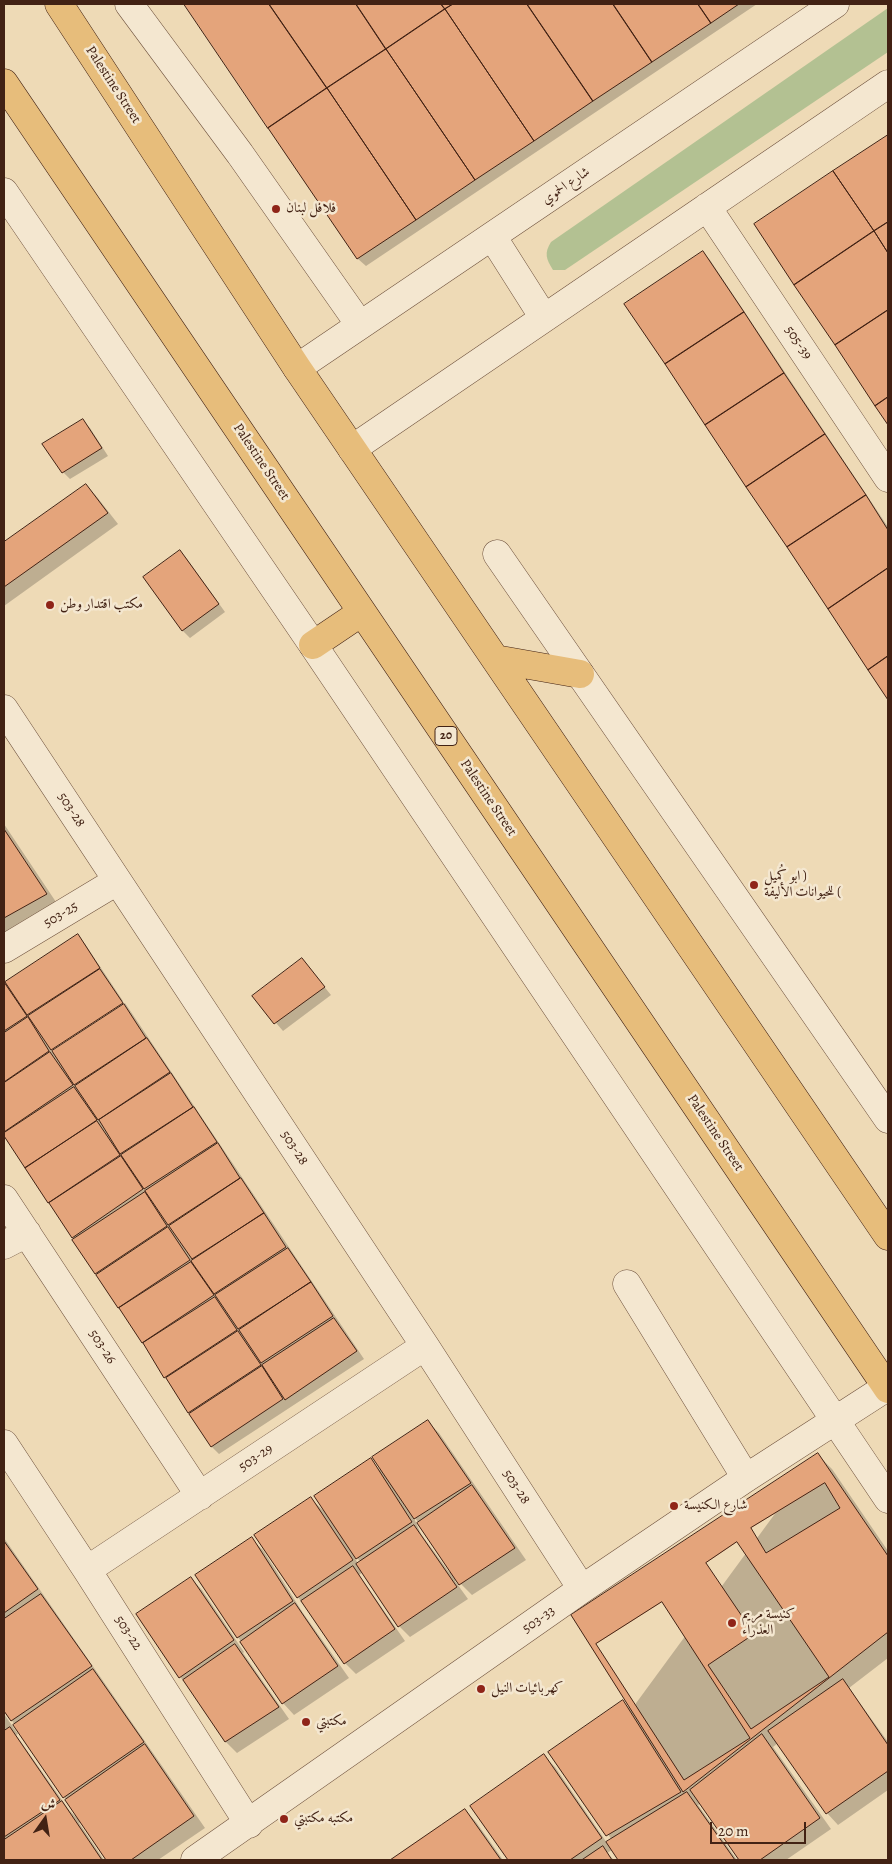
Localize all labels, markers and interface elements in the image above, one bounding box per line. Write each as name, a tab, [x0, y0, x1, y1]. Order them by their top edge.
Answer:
street label: Palestine Street	[82, 43, 144, 127]
street label: شارع الحموي	[539, 164, 593, 208]
place label: فلافل لبنان	[286, 201, 336, 217]
marker: فلافل لبنان	[270, 203, 282, 215]
street label: 505-39	[781, 323, 815, 363]
street label: Palestine Street	[229, 420, 293, 504]
place label: مكتب اقتدار وطن	[60, 597, 143, 613]
marker: مكتب اقتدار وطن	[44, 599, 56, 611]
road number: 20	[435, 726, 457, 746]
street label: Palestine Street	[456, 756, 520, 840]
street label: 503-28	[54, 789, 88, 831]
place label: ابو كُميل ) للحيوانات الأليفة (	[764, 869, 841, 902]
marker: ابو كُميل ) للحيوانات الأليفة (	[748, 879, 760, 891]
street label: 503-25	[41, 898, 81, 932]
street label: Palestine Street	[683, 1091, 747, 1175]
street label: 503-28	[277, 1127, 311, 1169]
street label: 503-26	[85, 1327, 119, 1367]
street label: 503-29	[236, 1441, 276, 1475]
street label: 503-28	[499, 1466, 533, 1508]
place label: شارع الكنيسة	[684, 1498, 747, 1514]
marker: شارع الكنيسة	[668, 1500, 680, 1512]
street label: 503-33	[519, 1603, 559, 1637]
place label: كنيسة مريم العذراء	[742, 1607, 795, 1640]
street label: 503-22	[111, 1613, 145, 1653]
marker: كنيسة مريم العذراء	[726, 1617, 738, 1629]
place label: كهربائيات النيل	[491, 1681, 563, 1697]
marker: كهربائيات النيل	[475, 1683, 487, 1695]
place label: مكتبتي	[316, 1714, 347, 1730]
marker: مكتبتي	[300, 1716, 312, 1728]
text: ش	[40, 1793, 57, 1815]
north arrow	[20, 1794, 70, 1844]
place label: مكتبه مكتبتي	[294, 1811, 353, 1827]
scale bar	[712, 1812, 808, 1844]
marker: مكتبه مكتبتي	[278, 1813, 290, 1825]
text: 20 m	[718, 1821, 749, 1841]

